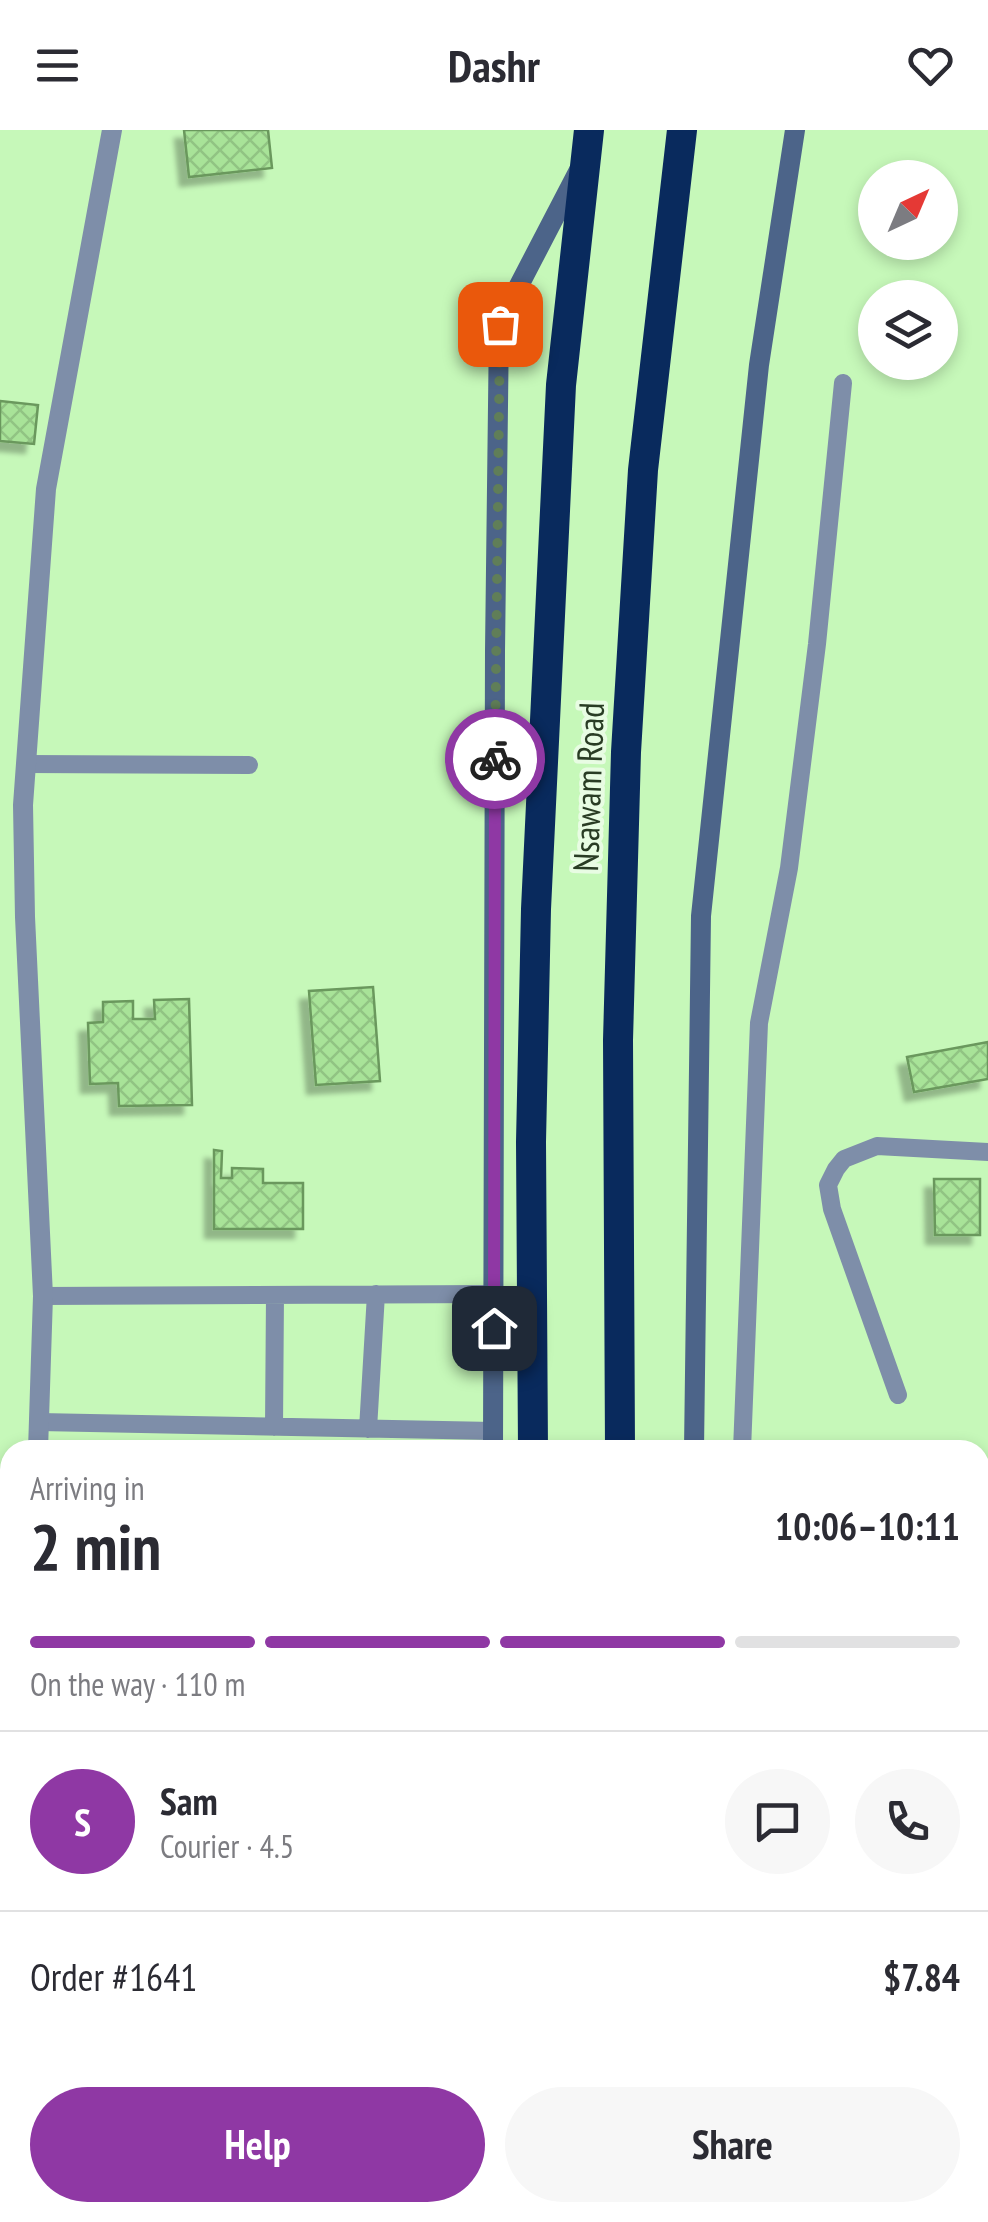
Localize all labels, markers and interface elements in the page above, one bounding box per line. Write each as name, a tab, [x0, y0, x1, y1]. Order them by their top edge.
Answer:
text: Dashr	[448, 36, 540, 94]
icon: menu	[30, 38, 85, 93]
icon: heart	[903, 38, 958, 93]
north arrow	[858, 160, 958, 260]
map controls	[858, 160, 958, 380]
button: layers	[858, 280, 958, 380]
pin	[458, 282, 543, 367]
icon: bag	[473, 297, 528, 352]
street label: Nsawam Road	[562, 702, 614, 872]
courier	[445, 709, 545, 809]
icon: bike	[468, 732, 523, 787]
pin	[452, 1286, 537, 1371]
icon: home	[467, 1301, 522, 1356]
text: Arriving in	[30, 1467, 145, 1509]
text: 10:06–10:11	[775, 1501, 960, 1550]
text: 2 min	[30, 1504, 161, 1588]
text: On the way · 110 m	[30, 1663, 245, 1705]
button: chat	[725, 1769, 830, 1874]
button: phone	[855, 1769, 960, 1874]
text: Sam	[160, 1776, 218, 1825]
text: S	[74, 1797, 91, 1846]
text: Courier · 4.5	[160, 1825, 294, 1867]
text: Order #1641	[30, 1952, 197, 2001]
text: $7.84	[883, 1952, 960, 2001]
button: Help	[30, 2087, 485, 2202]
button: Share	[505, 2087, 960, 2202]

